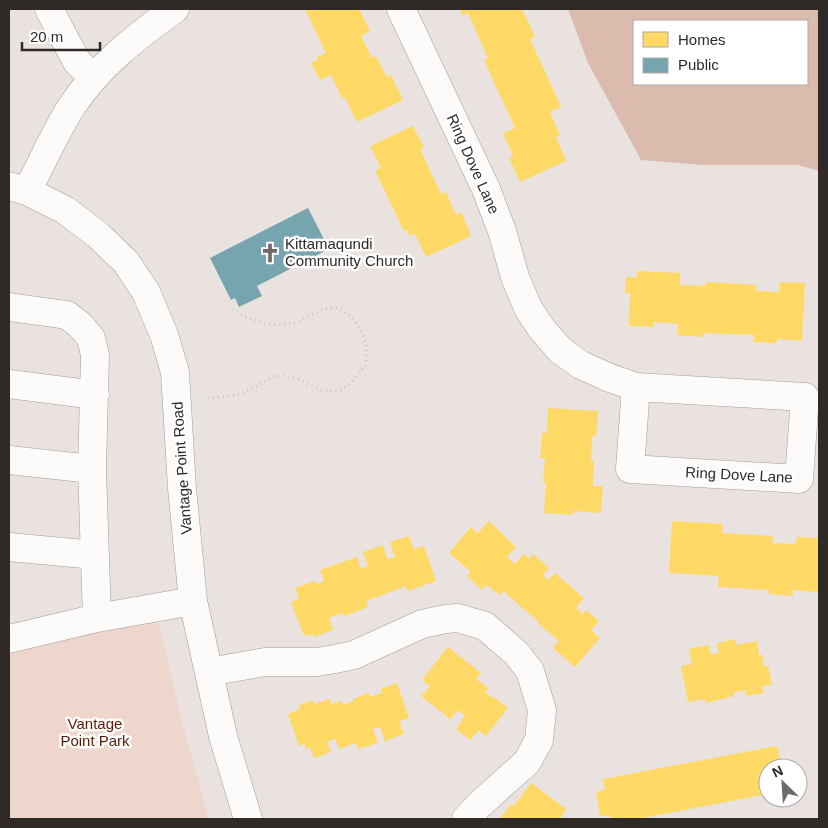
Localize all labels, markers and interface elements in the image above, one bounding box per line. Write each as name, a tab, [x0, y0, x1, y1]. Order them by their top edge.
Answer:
scale bar	[22, 20, 100, 52]
legend	[633, 20, 808, 85]
text: 20 m	[30, 28, 63, 45]
text: Homes	[678, 31, 726, 48]
text: Public	[678, 56, 719, 73]
street label: Ring Dove Lane	[444, 111, 503, 216]
place label: Kittamaqundi Community Church	[285, 235, 413, 269]
church icon: Kittamaqundi Community Church	[259, 242, 281, 264]
street label: Vantage Point Road	[168, 401, 195, 535]
street label: Ring Dove Lane	[685, 463, 793, 486]
park label: Vantage Point Park	[60, 715, 130, 749]
north arrow	[758, 758, 808, 808]
text: N	[770, 762, 785, 781]

